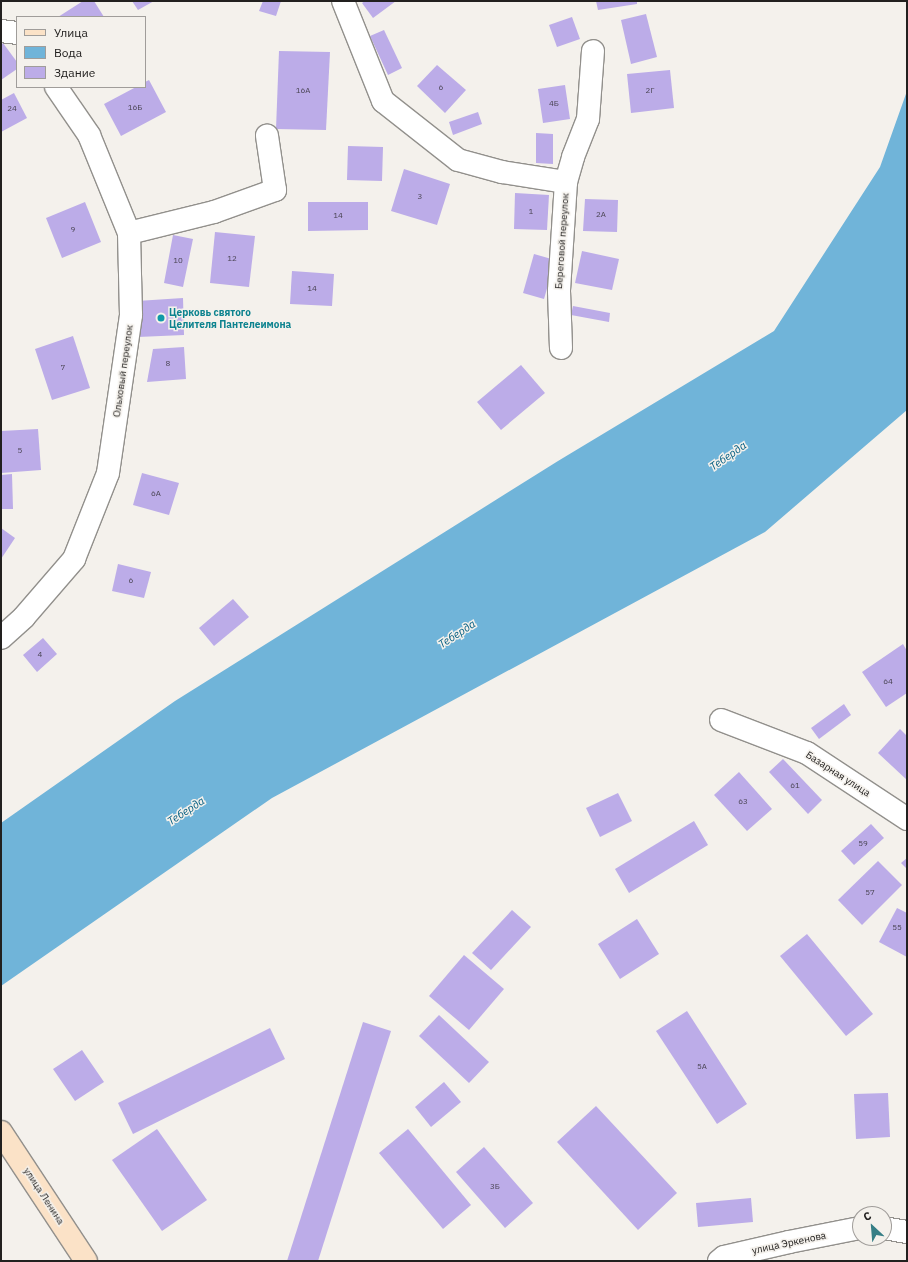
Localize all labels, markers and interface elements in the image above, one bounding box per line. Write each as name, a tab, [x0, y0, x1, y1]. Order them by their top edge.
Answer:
legend	[16, 16, 146, 88]
text: Улица	[54, 25, 88, 40]
text: Вода	[54, 45, 82, 60]
text: Здание	[54, 65, 95, 80]
house number: 6	[439, 83, 443, 93]
house number: 16А	[296, 86, 310, 96]
house number: 2Г	[646, 86, 654, 96]
house number: 4Б	[549, 99, 559, 109]
house number: 16Б	[128, 103, 142, 113]
house number: 24	[7, 104, 17, 114]
house number: 3	[418, 192, 422, 202]
street label: Береговой переулок	[553, 193, 571, 289]
house number: 1	[529, 207, 533, 217]
house number: 2А	[596, 210, 606, 220]
house number: 14	[333, 211, 343, 221]
house number: 9	[71, 225, 75, 235]
house number: 12	[227, 254, 237, 264]
house number: 10	[173, 256, 183, 266]
house number: 14	[307, 284, 317, 294]
place label: Церковь святого Целителя Пантелеимона	[169, 306, 291, 330]
marker: Церковь святого Целителя Пантелеимона	[156, 313, 166, 323]
street label: Ольховый переулок	[111, 324, 135, 418]
house number: 8	[166, 359, 170, 369]
house number: 7	[61, 363, 65, 373]
water label: Теберда	[707, 439, 749, 473]
house number: 5	[18, 446, 22, 456]
house number: 6А	[151, 489, 161, 499]
house number: 6	[129, 576, 133, 586]
water label: Теберда	[436, 617, 478, 651]
house number: 4	[38, 650, 42, 660]
house number: 64	[883, 677, 893, 687]
street label: Базарная улица	[804, 749, 872, 799]
house number: 61	[790, 781, 800, 791]
water label: Теберда	[165, 794, 207, 828]
house number: 63	[738, 797, 748, 807]
house number: 59	[858, 839, 868, 849]
house number: 57	[865, 888, 875, 898]
house number: 55	[892, 923, 902, 933]
house number: 5А	[697, 1062, 707, 1072]
street label: улица Ленина	[21, 1165, 67, 1227]
house number: 3Б	[490, 1182, 500, 1192]
north arrow	[852, 1206, 892, 1246]
text: С	[861, 1208, 873, 1224]
street label: улица Эркенова	[751, 1229, 827, 1257]

